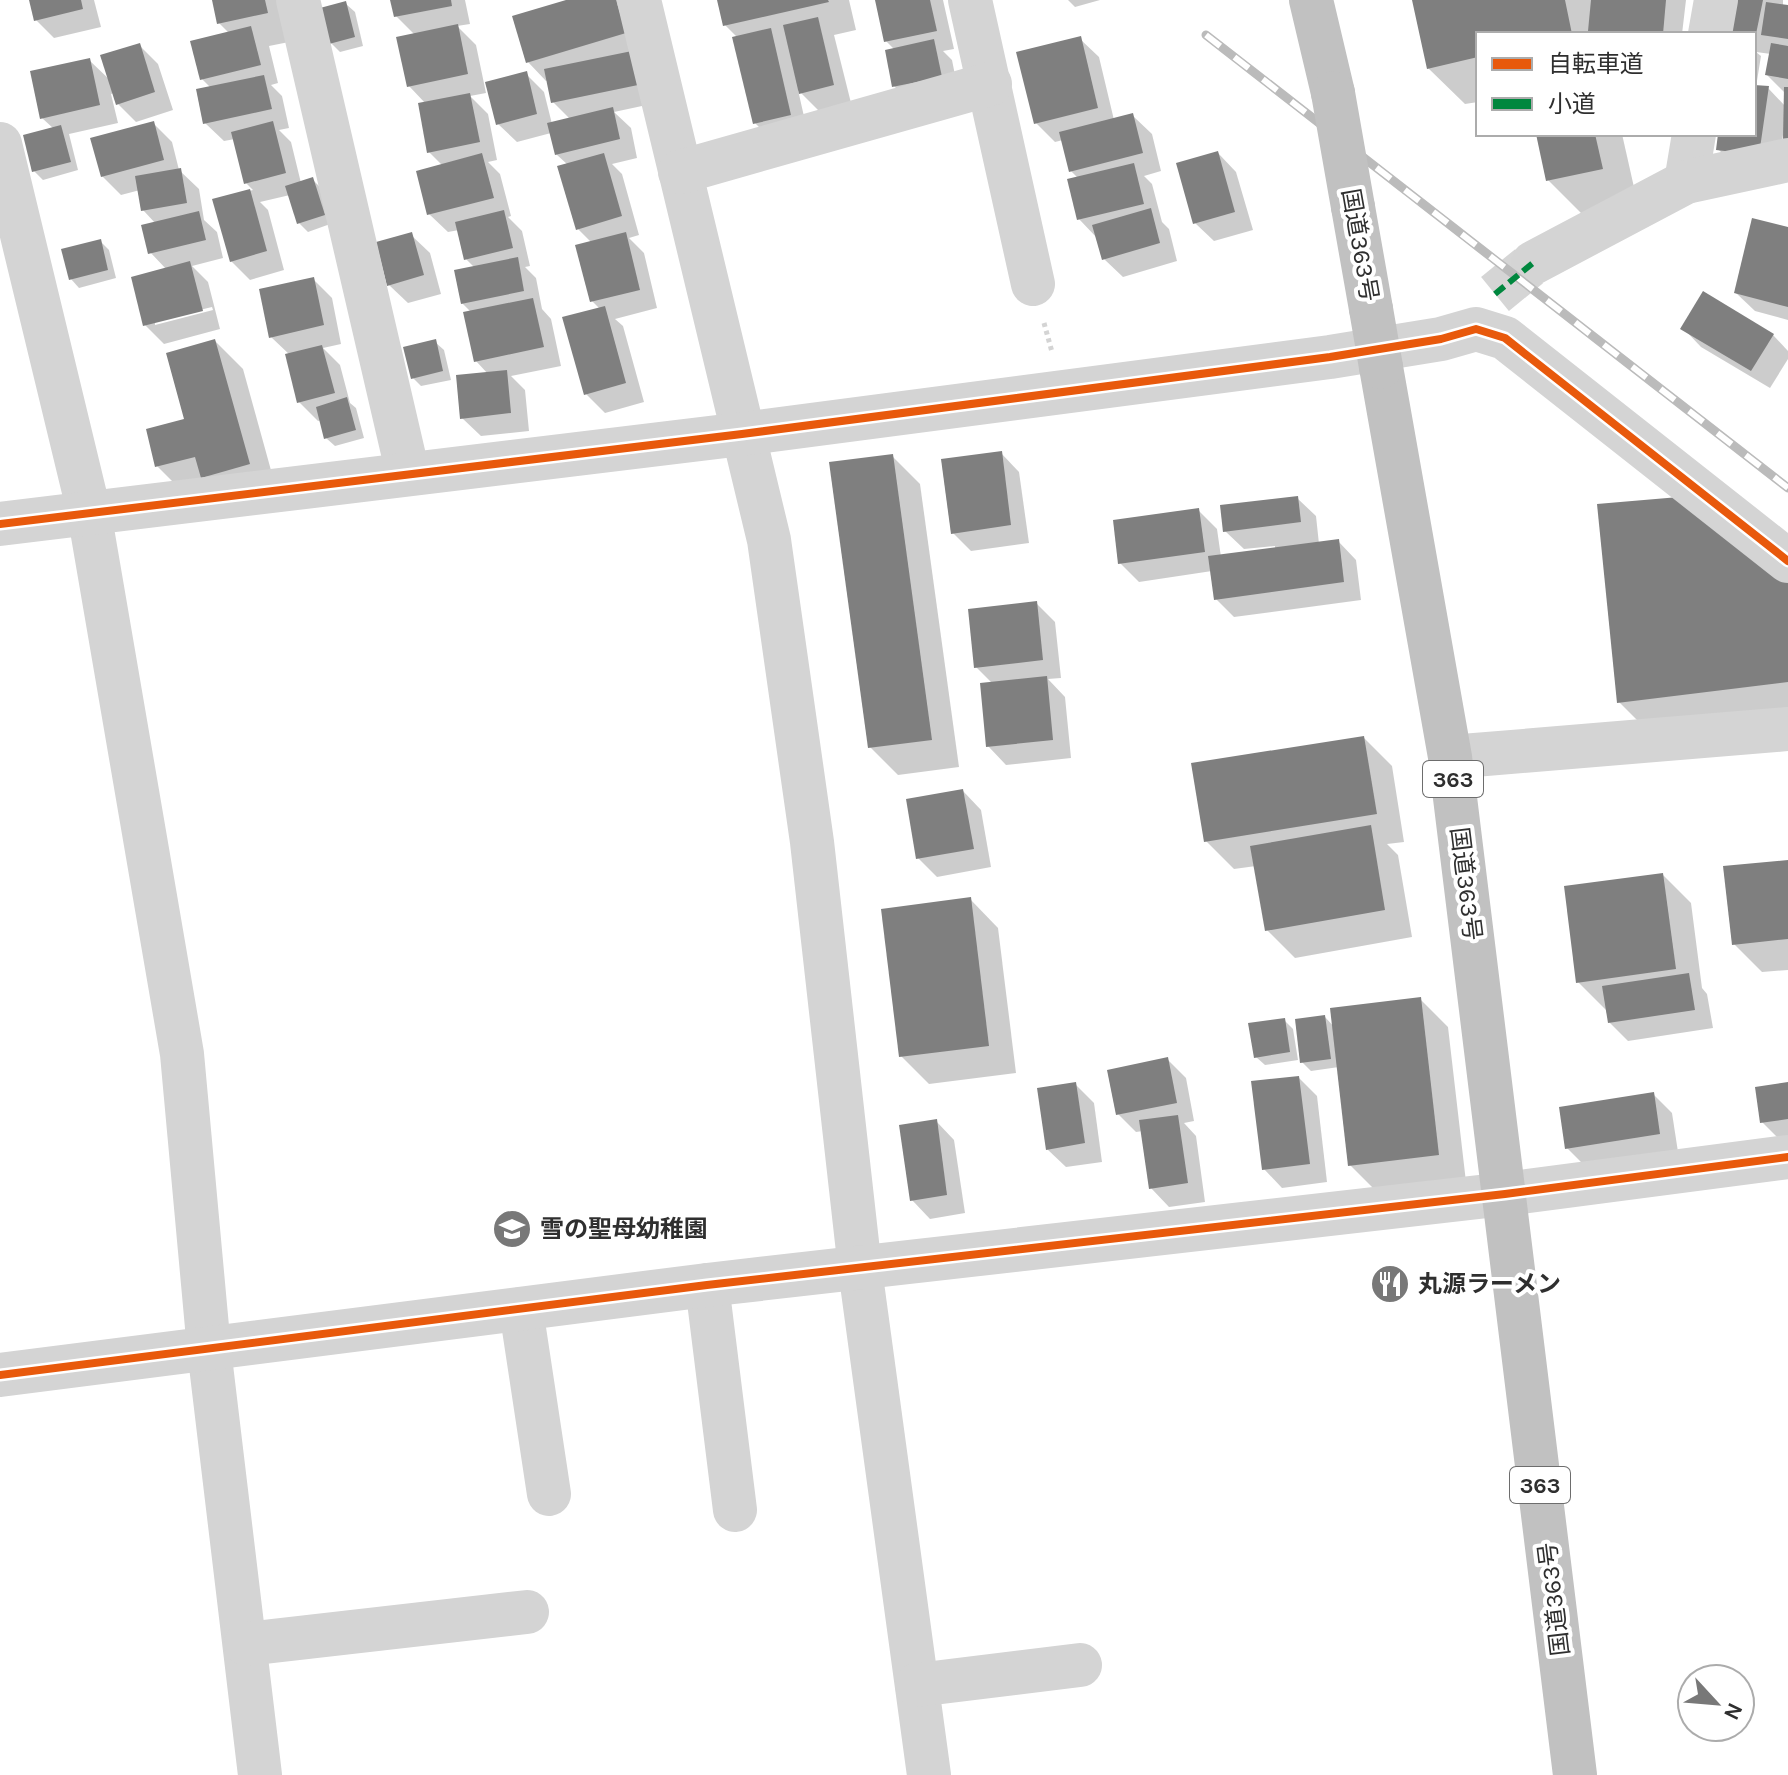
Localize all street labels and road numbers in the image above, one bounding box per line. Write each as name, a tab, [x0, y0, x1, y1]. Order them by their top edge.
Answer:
street label: 国道363号	[1336, 186, 1384, 304]
road number: 363	[1423, 761, 1483, 797]
street label: 国道363号	[1445, 826, 1487, 942]
road number: 363	[1510, 1467, 1570, 1503]
street label: 国道363号	[1533, 1541, 1575, 1657]

